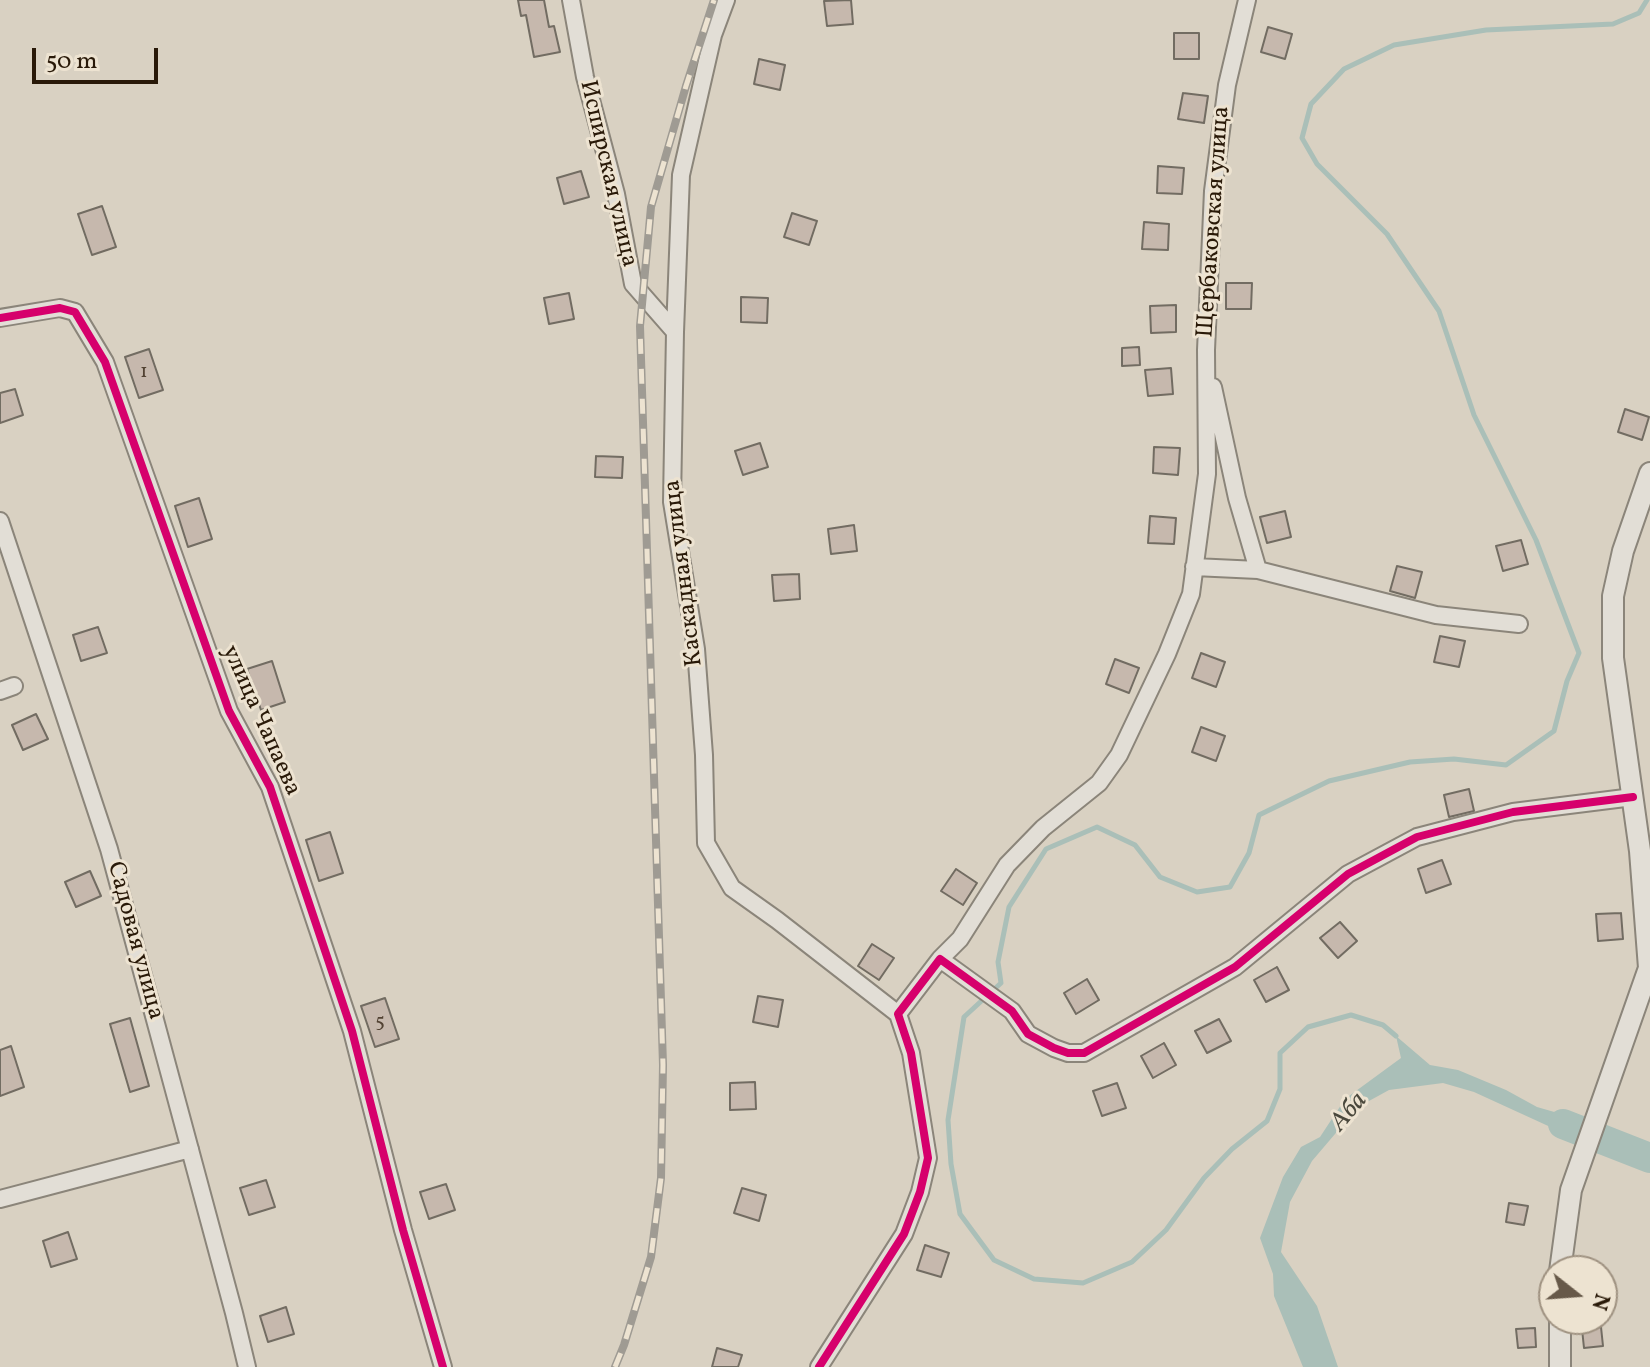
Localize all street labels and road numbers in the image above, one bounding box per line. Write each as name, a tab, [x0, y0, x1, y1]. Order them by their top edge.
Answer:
street label: Испирская улица	[572, 78, 642, 270]
street label: Щербаковская улица	[1193, 105, 1237, 339]
street label: Каскадная улица	[659, 478, 711, 668]
street label: улица Чапаева	[214, 641, 306, 801]
street label: Садовая улица	[99, 859, 169, 1023]

